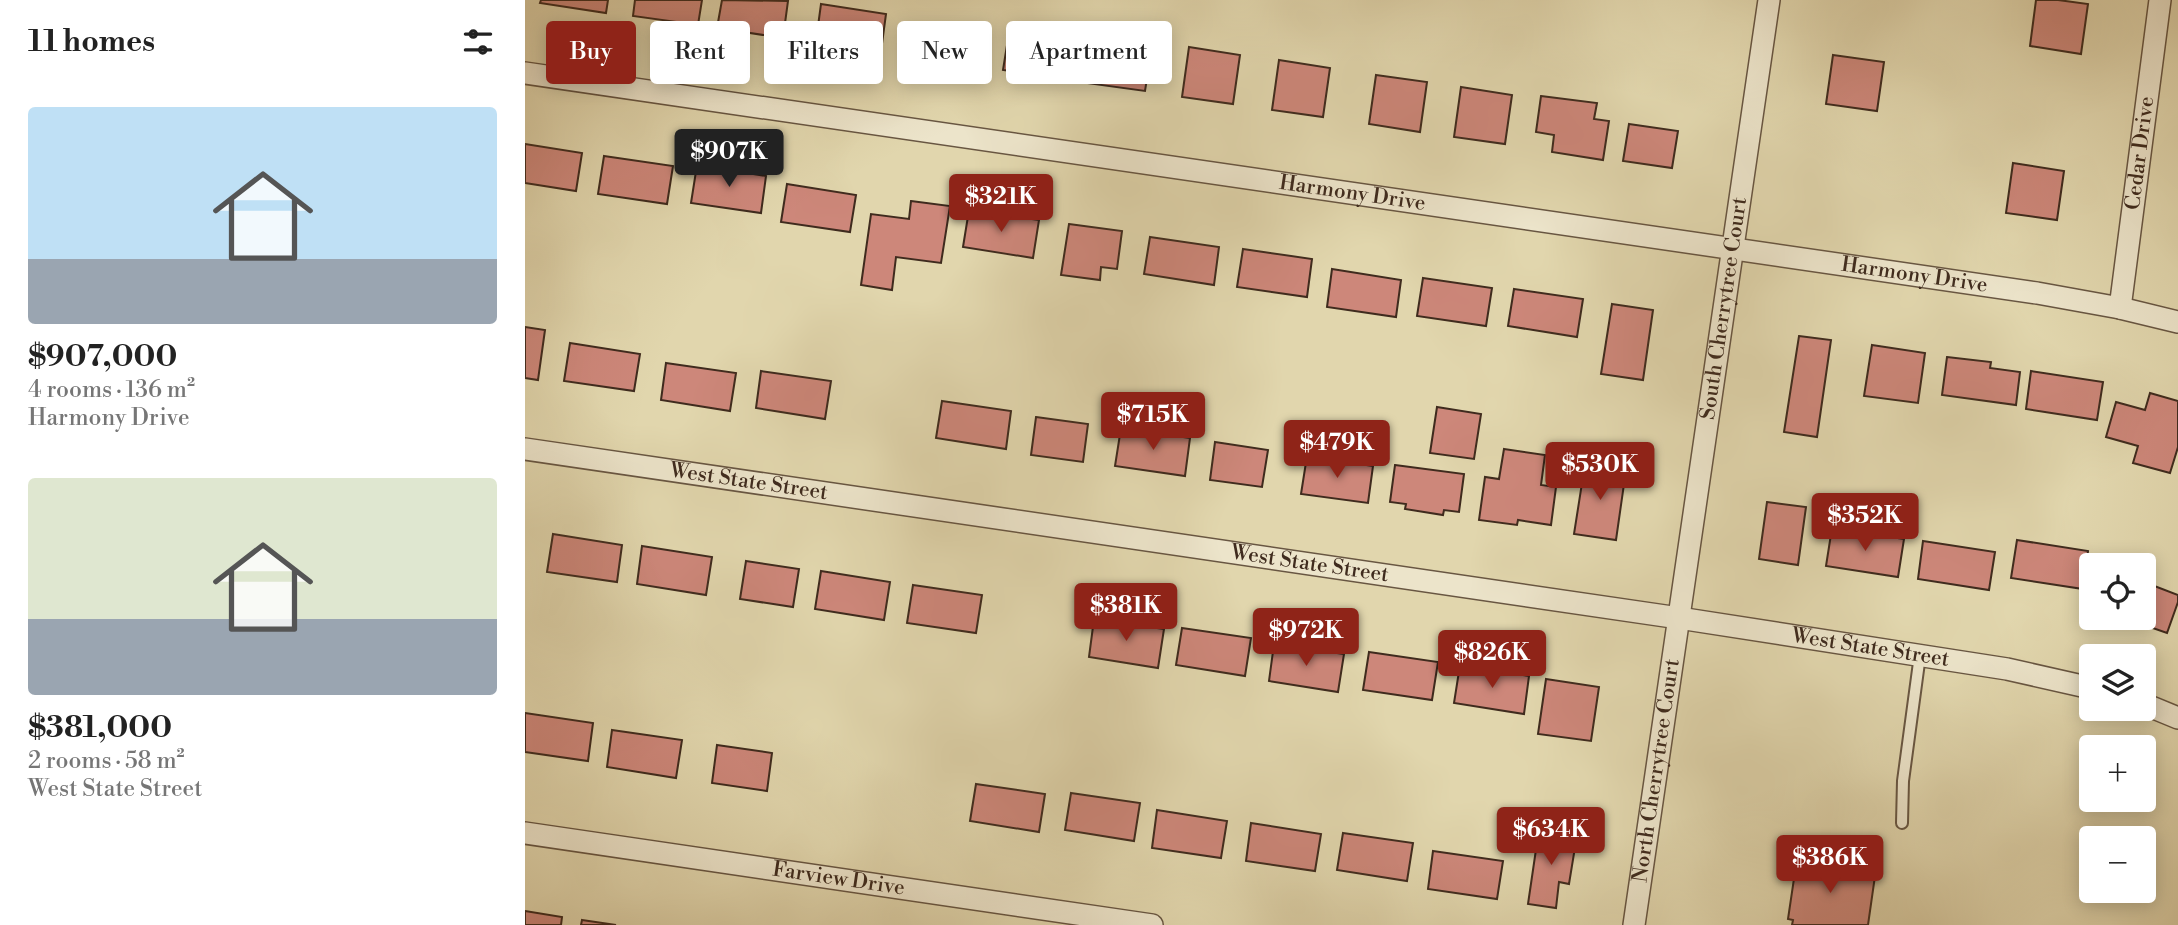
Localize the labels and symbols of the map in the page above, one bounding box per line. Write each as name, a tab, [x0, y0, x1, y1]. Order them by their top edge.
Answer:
street label: Cedar Drive	[2120, 95, 2160, 212]
pin: $907K	[680, 130, 778, 189]
street label: Harmony Drive	[1277, 170, 1427, 217]
pin: $321K	[952, 174, 1050, 234]
street label: South Cherrytree Court	[1695, 195, 1753, 422]
street label: Harmony Drive	[1839, 252, 1989, 299]
pin: $715K	[1104, 392, 1202, 452]
pin: $479K	[1288, 420, 1386, 480]
pin: $530K	[1551, 442, 1649, 502]
street label: West State Street	[667, 457, 830, 506]
pin: $352K	[1816, 494, 1914, 553]
street label: West State Street	[1228, 539, 1391, 588]
pin: $381K	[1077, 584, 1175, 643]
pin: $972K	[1257, 608, 1355, 668]
street label: West State Street	[1789, 623, 1952, 673]
pin: $826K	[1443, 630, 1541, 690]
street label: North Cherrytree Court	[1627, 657, 1686, 884]
pin: $634K	[1502, 808, 1600, 867]
pin: $386K	[1781, 836, 1879, 895]
street label: Farview Drive	[771, 856, 906, 902]

